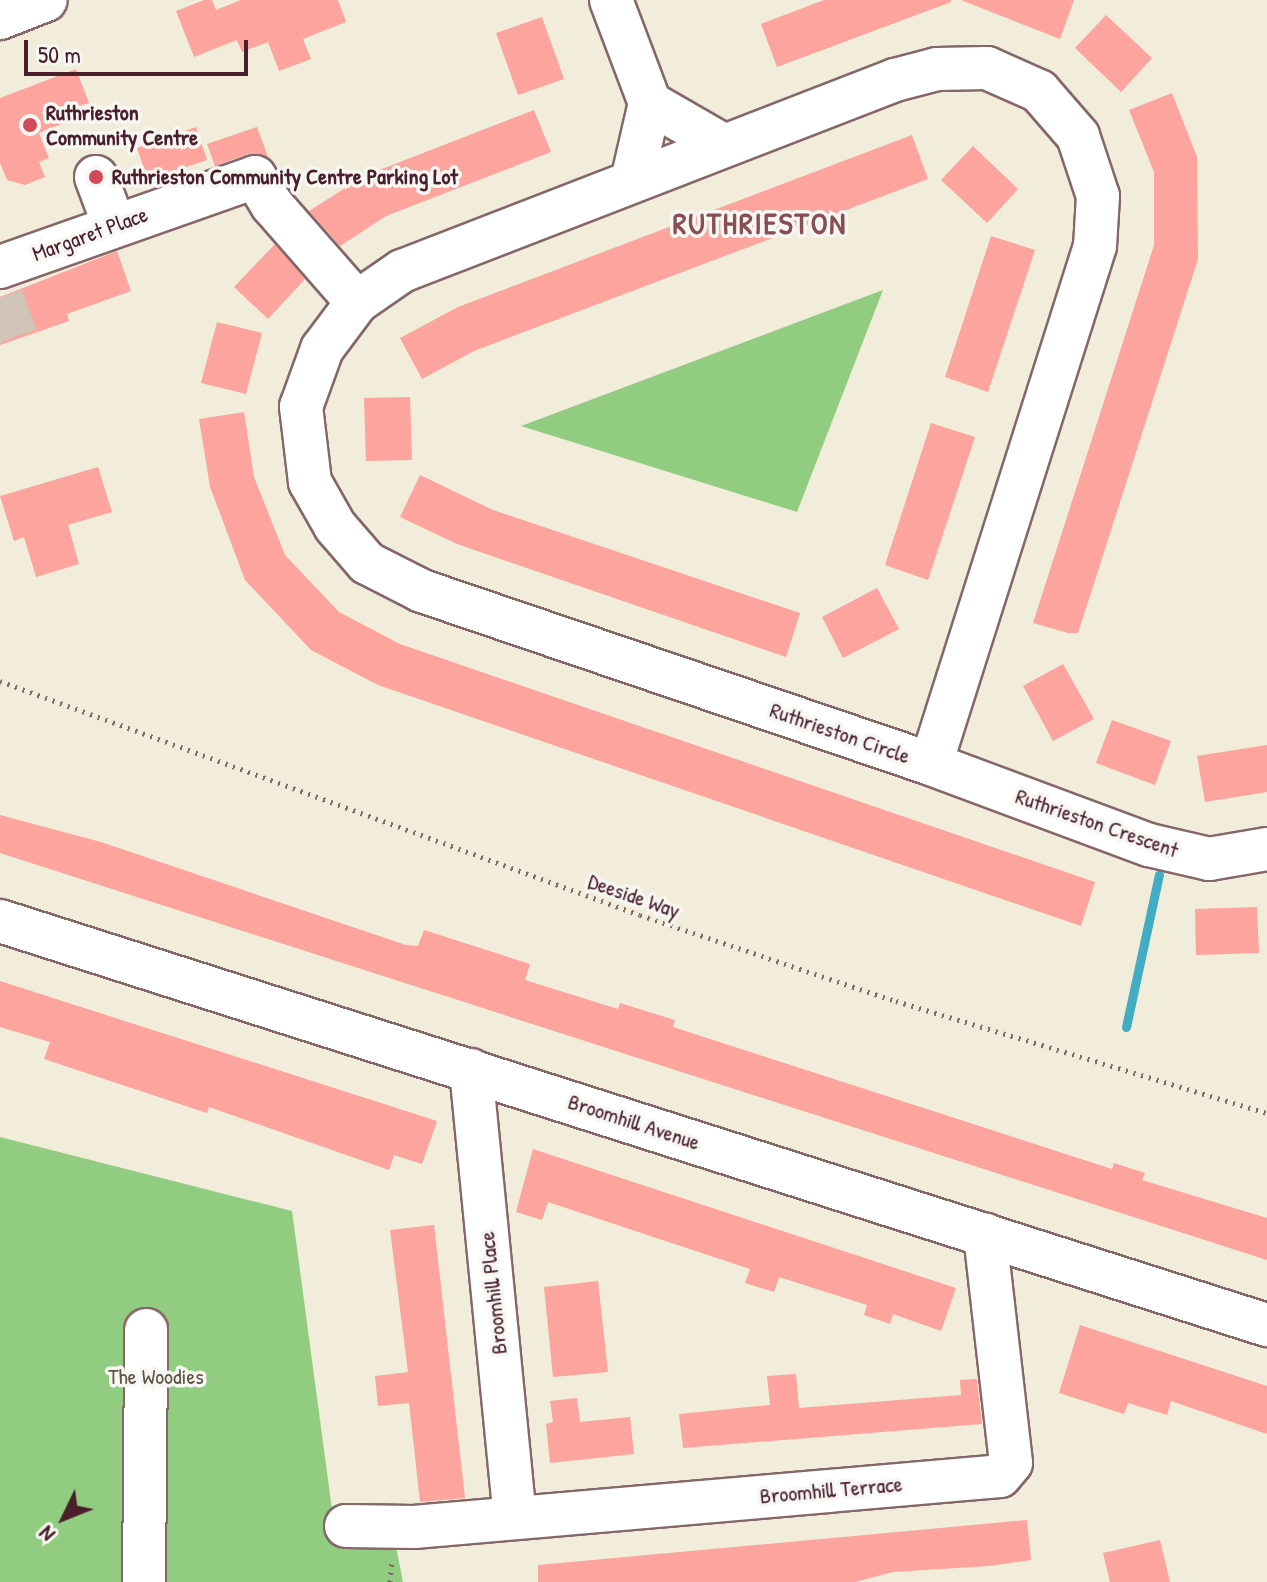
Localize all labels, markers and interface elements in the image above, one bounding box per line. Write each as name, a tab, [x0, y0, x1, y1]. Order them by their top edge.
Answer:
scale bar	[28, 24, 252, 74]
text: 50 m	[38, 38, 81, 70]
place label: Ruthrieston Community Centre	[46, 99, 198, 150]
marker: Ruthrieston Community Centre	[21, 116, 39, 134]
place label: Ruthrieston Community Centre Parking Lot	[112, 164, 458, 190]
marker: Ruthrieston Community Centre Parking Lot	[87, 168, 105, 186]
street label: Margaret Place	[29, 201, 151, 267]
district label: RUTHRIESTON	[673, 205, 847, 241]
street label: Ruthrieston Circle	[767, 697, 913, 769]
street label: Ruthrieston Crescent	[1012, 783, 1182, 863]
street label: Deeside Way	[585, 868, 683, 924]
street label: Broomhill Avenue	[565, 1088, 703, 1156]
street label: Broomhill Place	[473, 1230, 513, 1356]
park label: The Woodies	[108, 1364, 204, 1390]
street label: Broomhill Terrace	[759, 1471, 903, 1509]
north arrow	[24, 1478, 104, 1558]
text: N	[31, 1520, 61, 1549]

